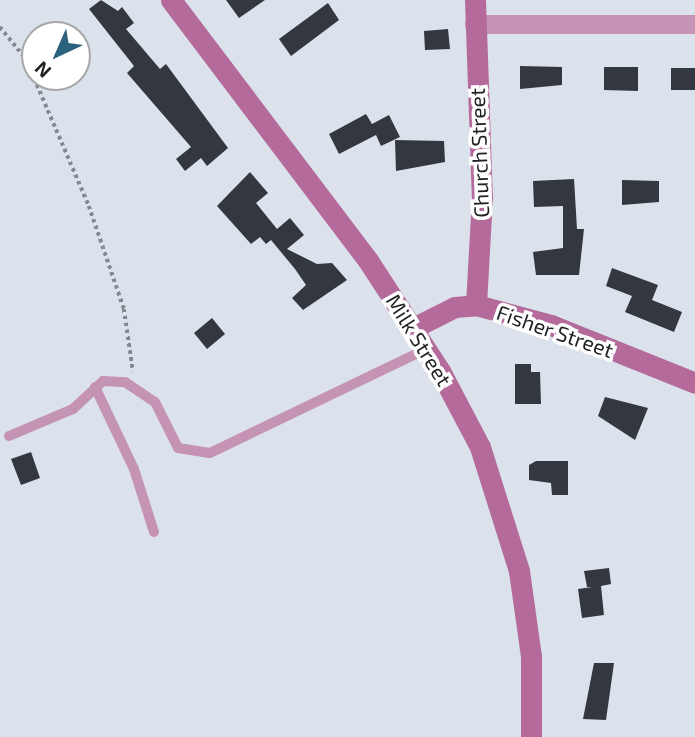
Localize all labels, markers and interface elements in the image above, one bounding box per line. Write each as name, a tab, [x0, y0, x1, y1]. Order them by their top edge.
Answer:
north arrow	[21, 21, 91, 91]
text: N	[30, 57, 55, 83]
street label: Church Street	[464, 88, 494, 218]
street label: Milk Street	[381, 289, 457, 391]
street label: Fisher Street	[493, 299, 617, 363]

